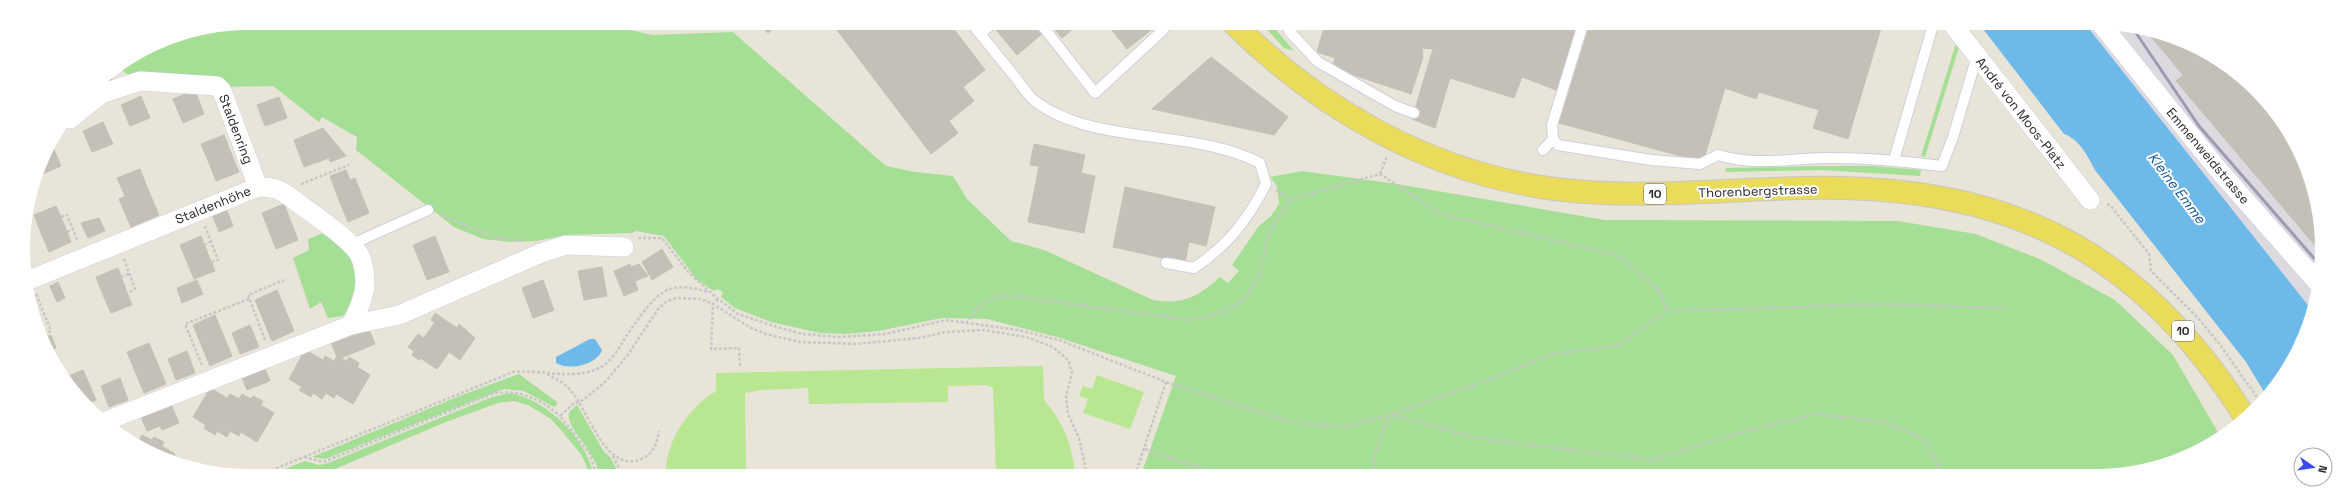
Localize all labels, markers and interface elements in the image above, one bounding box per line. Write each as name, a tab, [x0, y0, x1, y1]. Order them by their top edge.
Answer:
street label: André von Moos-Platz	[1972, 54, 2070, 172]
street label: Staldenring	[215, 92, 257, 166]
street label: Emmenweidstrasse	[2163, 104, 2253, 208]
water label: Kleine Emme	[2144, 149, 2210, 228]
street label: Thorenbergstrasse	[1698, 180, 1818, 202]
street label: Staldenhöhe	[173, 182, 253, 228]
road number: 10	[1644, 184, 1666, 204]
road number: 10	[2172, 321, 2194, 341]
north arrow	[2293, 447, 2333, 487]
text: N	[2315, 464, 2330, 474]

